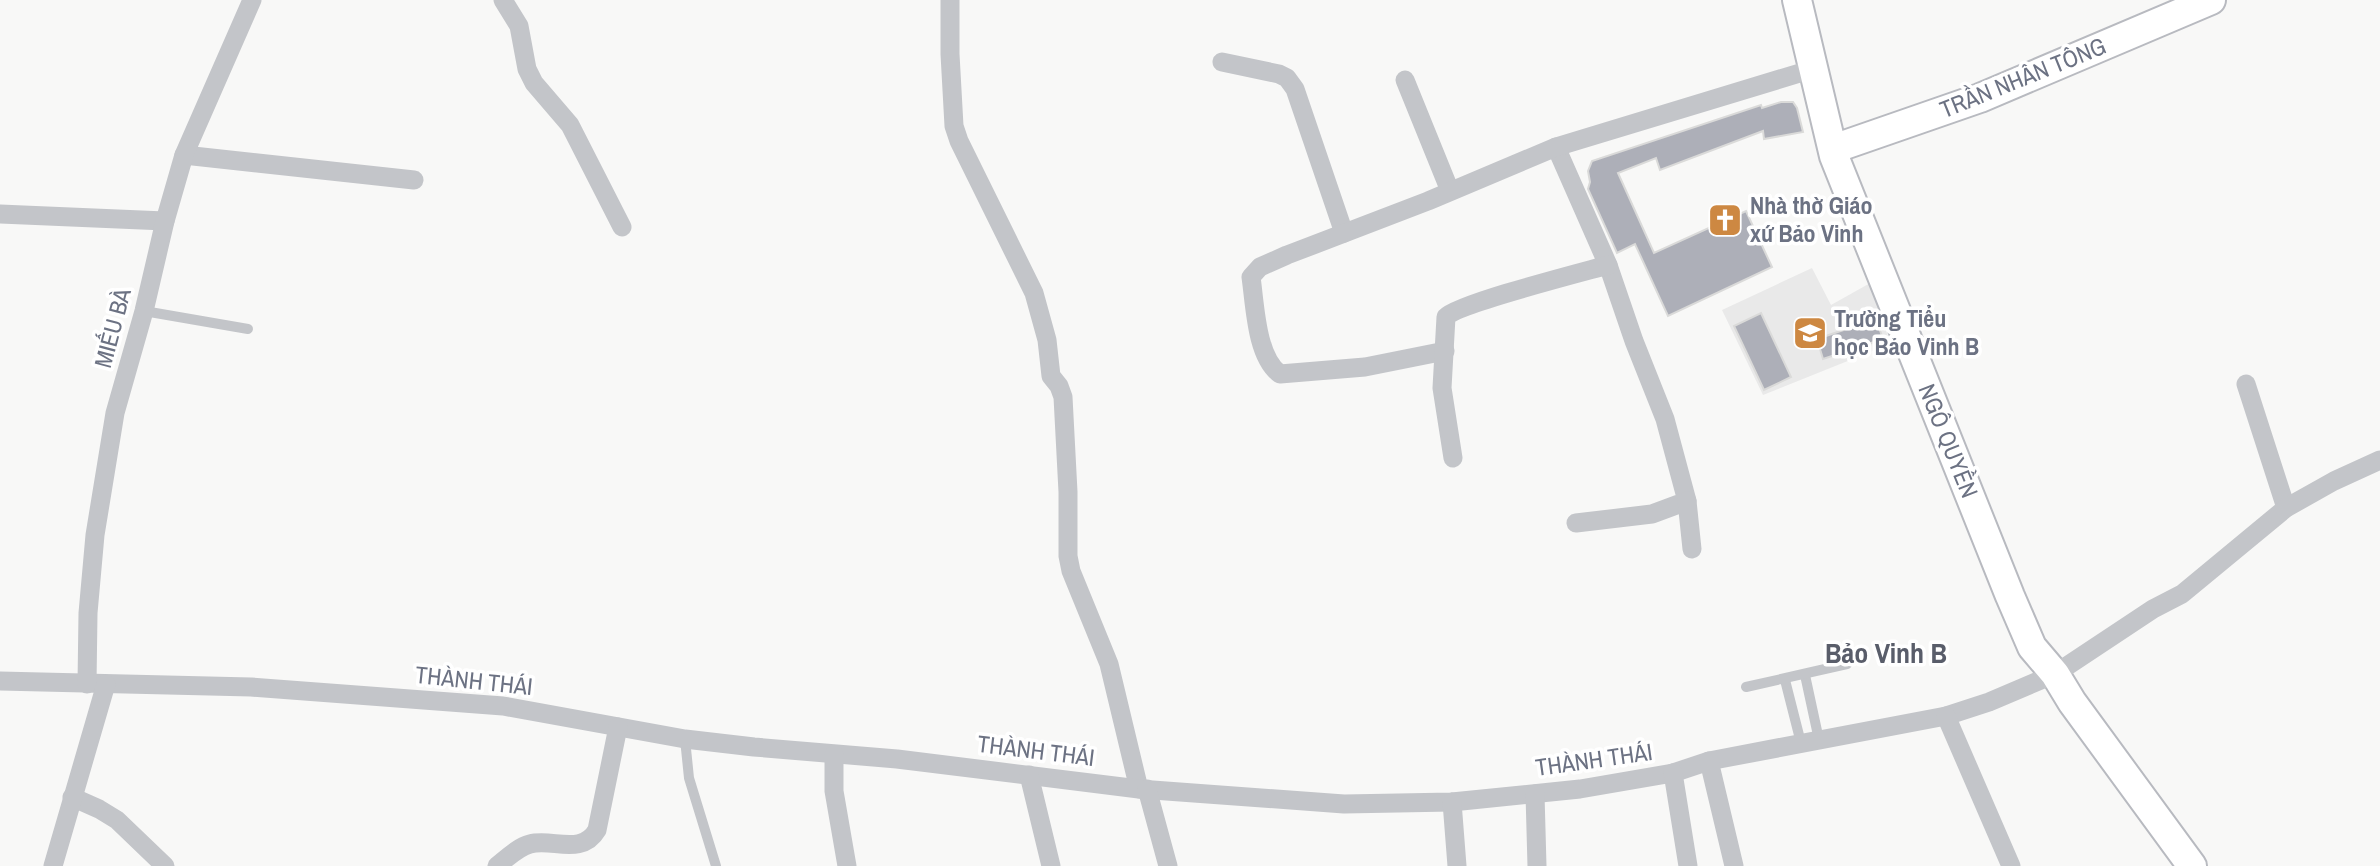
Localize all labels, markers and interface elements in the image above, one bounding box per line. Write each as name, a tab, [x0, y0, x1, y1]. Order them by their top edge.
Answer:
street label: TRẦN NHÂN TÔNG	[1935, 29, 2110, 125]
place label: Nhà thờ Giáo xứ Bảo Vinh	[1750, 189, 1872, 249]
church icon: Nhà thờ Giáo xứ Bảo Vinh	[1706, 201, 1744, 239]
street label: MIẾU BÀ	[86, 284, 138, 371]
place label: Trường Tiểu học Bảo Vinh B	[1834, 302, 1979, 362]
school or university icon: Trường Tiểu học Bảo Vinh B	[1791, 314, 1829, 352]
street label: NGÔ QUYỀN	[1912, 379, 1986, 502]
district label: Bảo Vinh B	[1825, 634, 1947, 672]
street label: THÀNH THÁI	[414, 658, 534, 702]
street label: THÀNH THÁI	[976, 727, 1097, 773]
street label: THÀNH THÁI	[1533, 735, 1654, 783]

